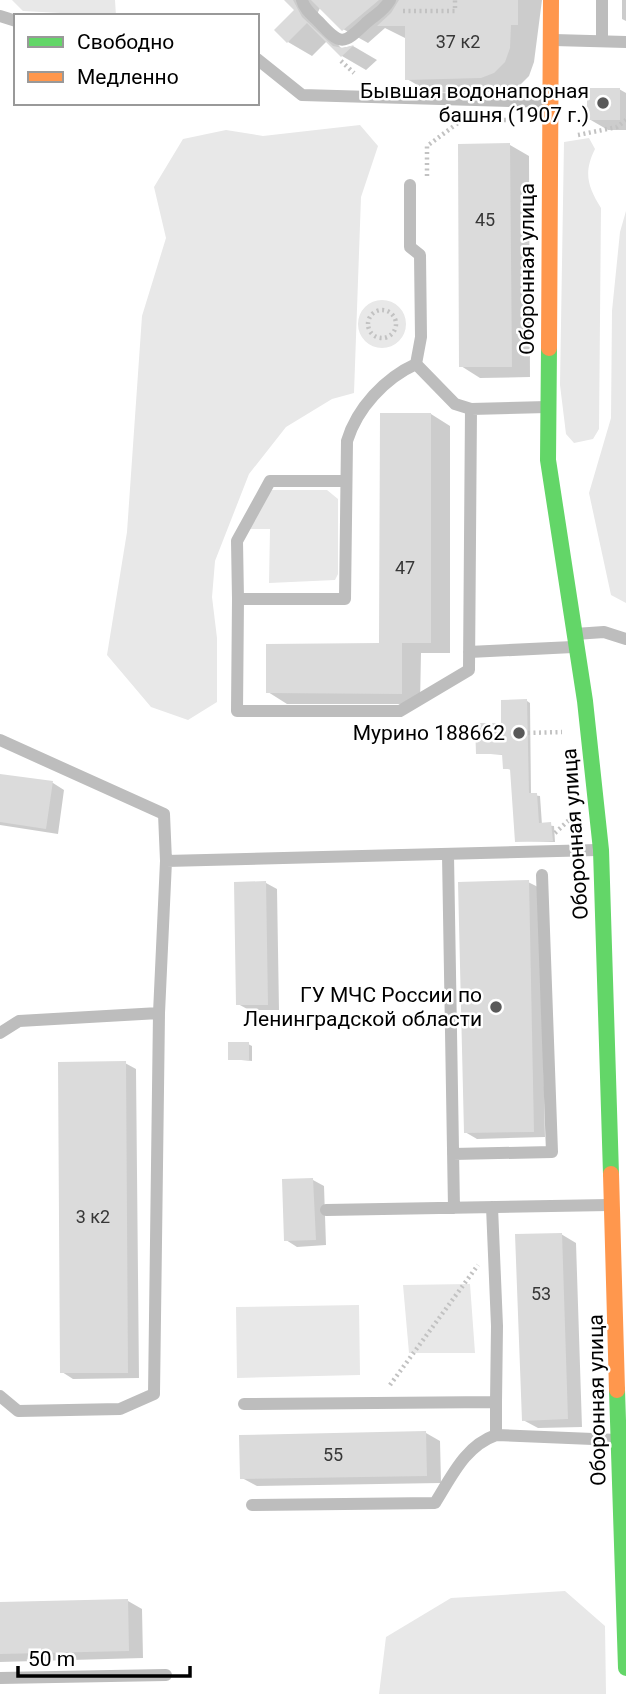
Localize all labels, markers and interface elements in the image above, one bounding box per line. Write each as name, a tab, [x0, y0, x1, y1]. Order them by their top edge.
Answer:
legend	[14, 14, 259, 105]
text: Свободно	[77, 30, 174, 54]
house number: 37 к2	[436, 31, 480, 52]
text: Медленно	[77, 65, 179, 89]
place label: Бывшая водонапорная башня (1907 г.)	[360, 79, 589, 127]
marker: Бывшая водонапорная башня (1907 г.)	[595, 95, 611, 111]
street label: Оборонная улица	[515, 183, 539, 355]
house number: 45	[475, 209, 495, 230]
house number: 47	[395, 557, 415, 578]
place label: Мурино 188662	[353, 721, 505, 745]
marker: Мурино 188662	[511, 725, 527, 741]
street label: Оборонная улица	[557, 747, 593, 921]
place label: ГУ МЧС России по Ленинградской области	[243, 983, 482, 1031]
marker: ГУ МЧС России по Ленинградской области	[488, 999, 504, 1015]
house number: 3 к2	[76, 1206, 110, 1227]
house number: 53	[531, 1283, 551, 1304]
street label: Оборонная улица	[584, 1314, 610, 1486]
house number: 55	[323, 1444, 343, 1465]
scale bar	[18, 1634, 189, 1678]
text: 50 m	[28, 1647, 75, 1671]

